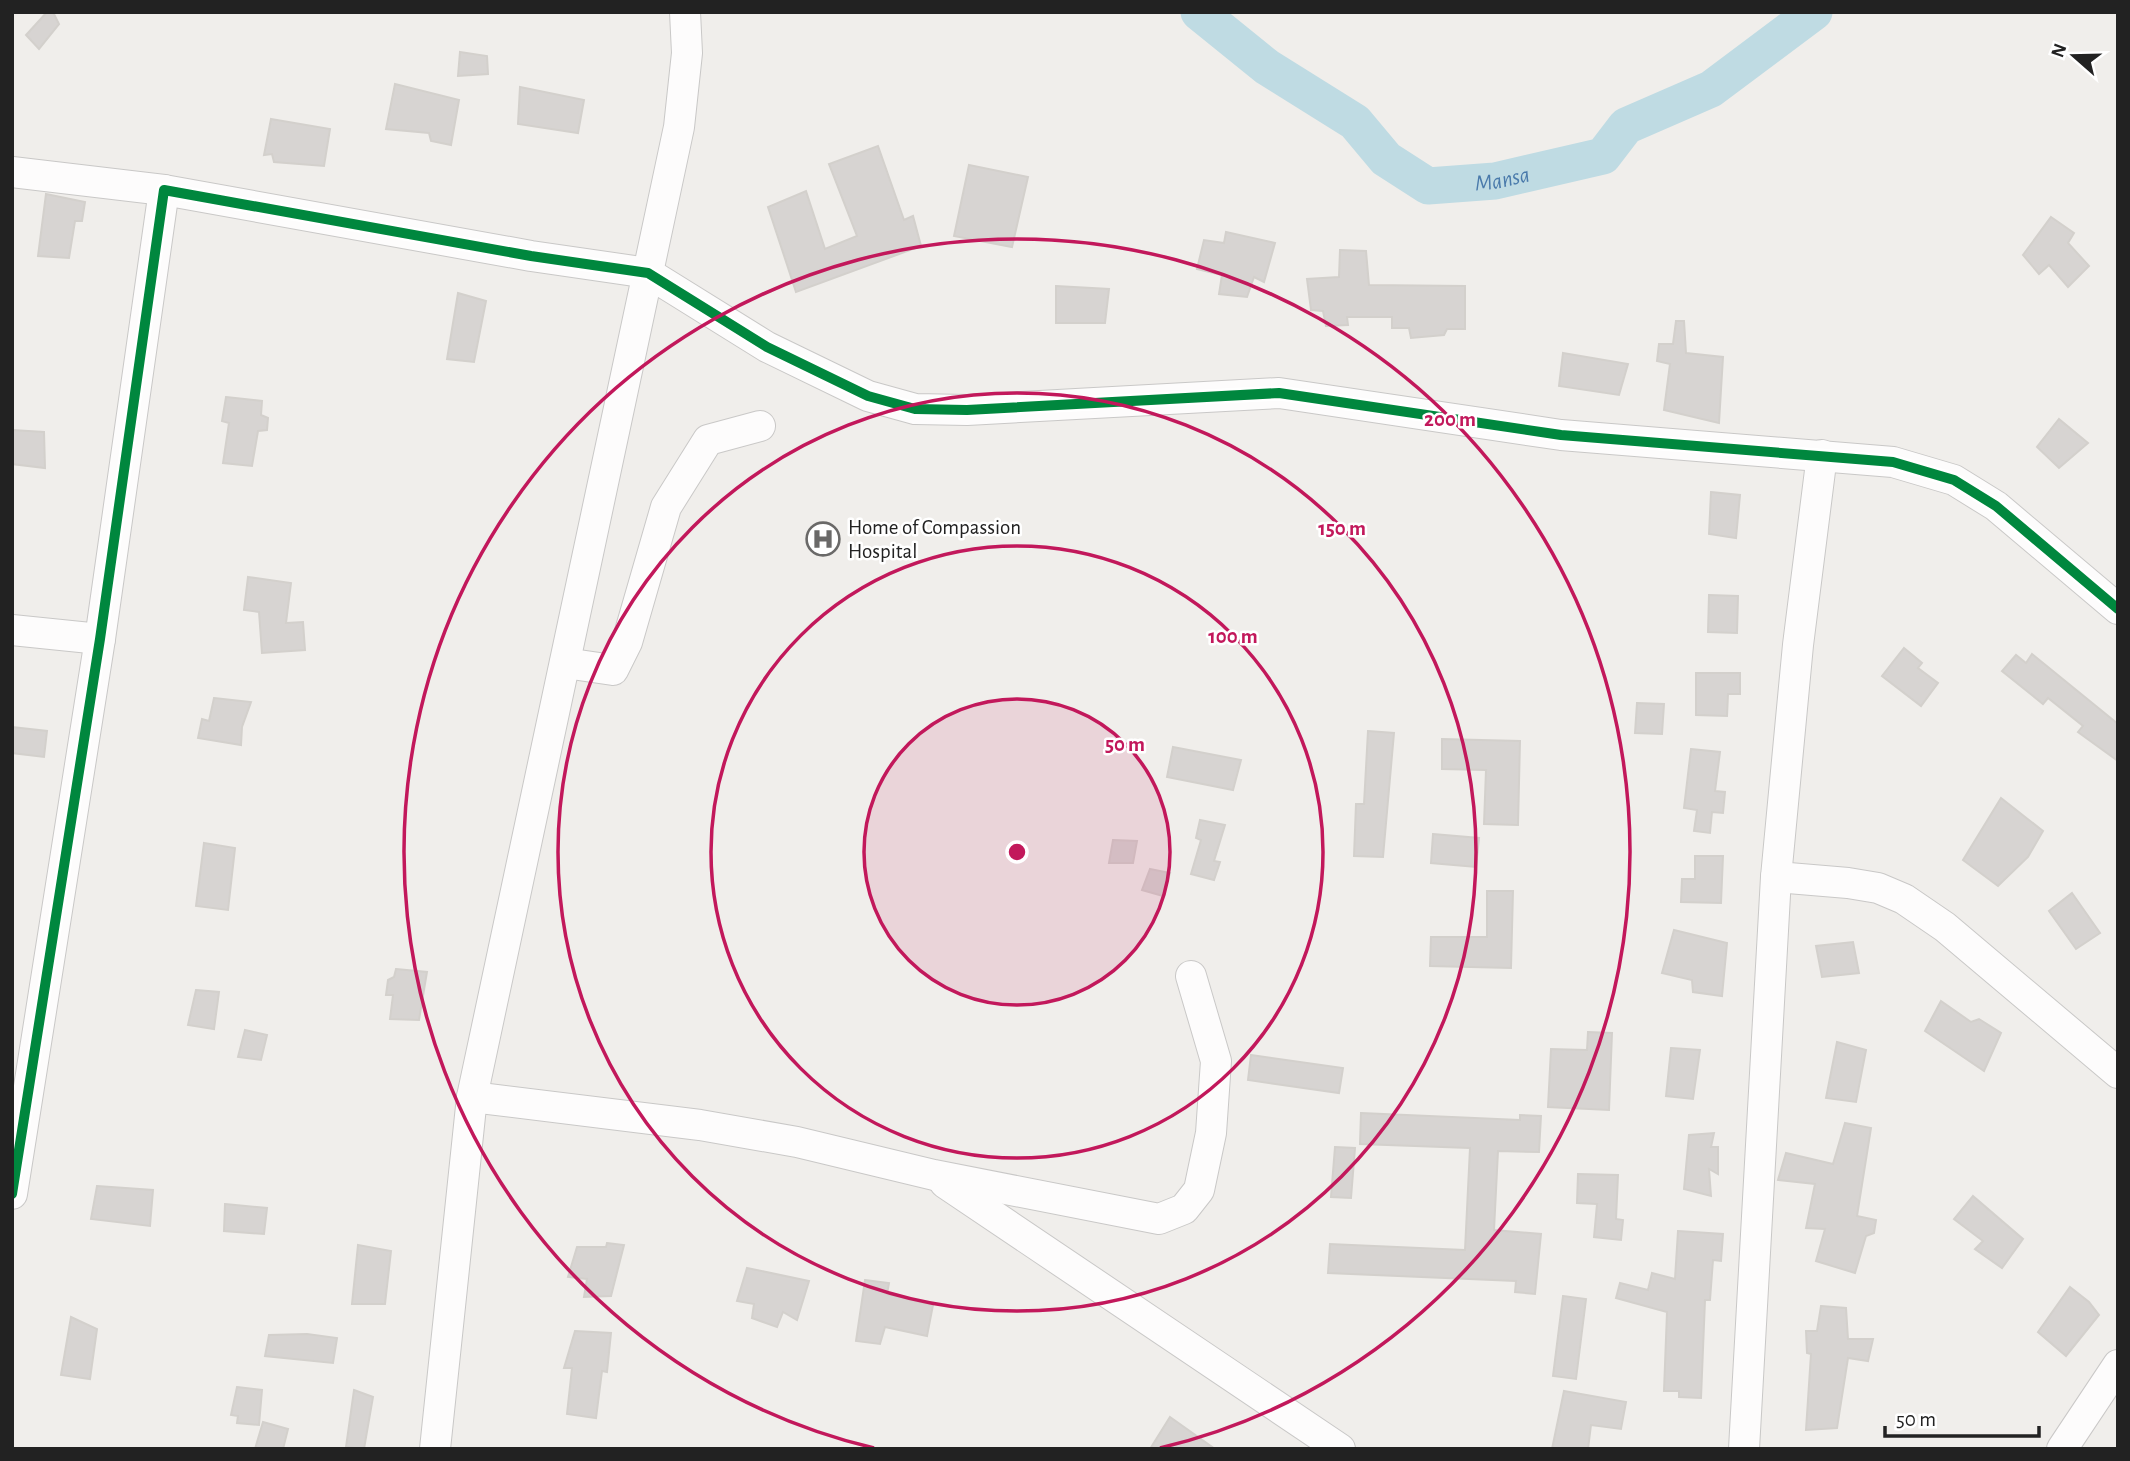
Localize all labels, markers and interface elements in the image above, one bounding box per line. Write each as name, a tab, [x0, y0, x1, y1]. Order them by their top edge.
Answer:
north arrow	[2039, 21, 2109, 91]
text: N	[2048, 41, 2071, 60]
water label: Mansa	[1474, 163, 1532, 195]
text: 200 m	[1424, 409, 1476, 430]
place label: Home of Compassion Hospital	[848, 517, 1021, 562]
text: 150 m	[1318, 518, 1366, 539]
hospital icon: Home of Compassion Hospital	[804, 520, 842, 558]
text: 100 m	[1208, 626, 1258, 647]
text: 50 m	[1105, 734, 1145, 755]
centre of rings	[1005, 840, 1029, 864]
scale bar	[1885, 1394, 2039, 1438]
text: 50 m	[1896, 1409, 1936, 1430]

